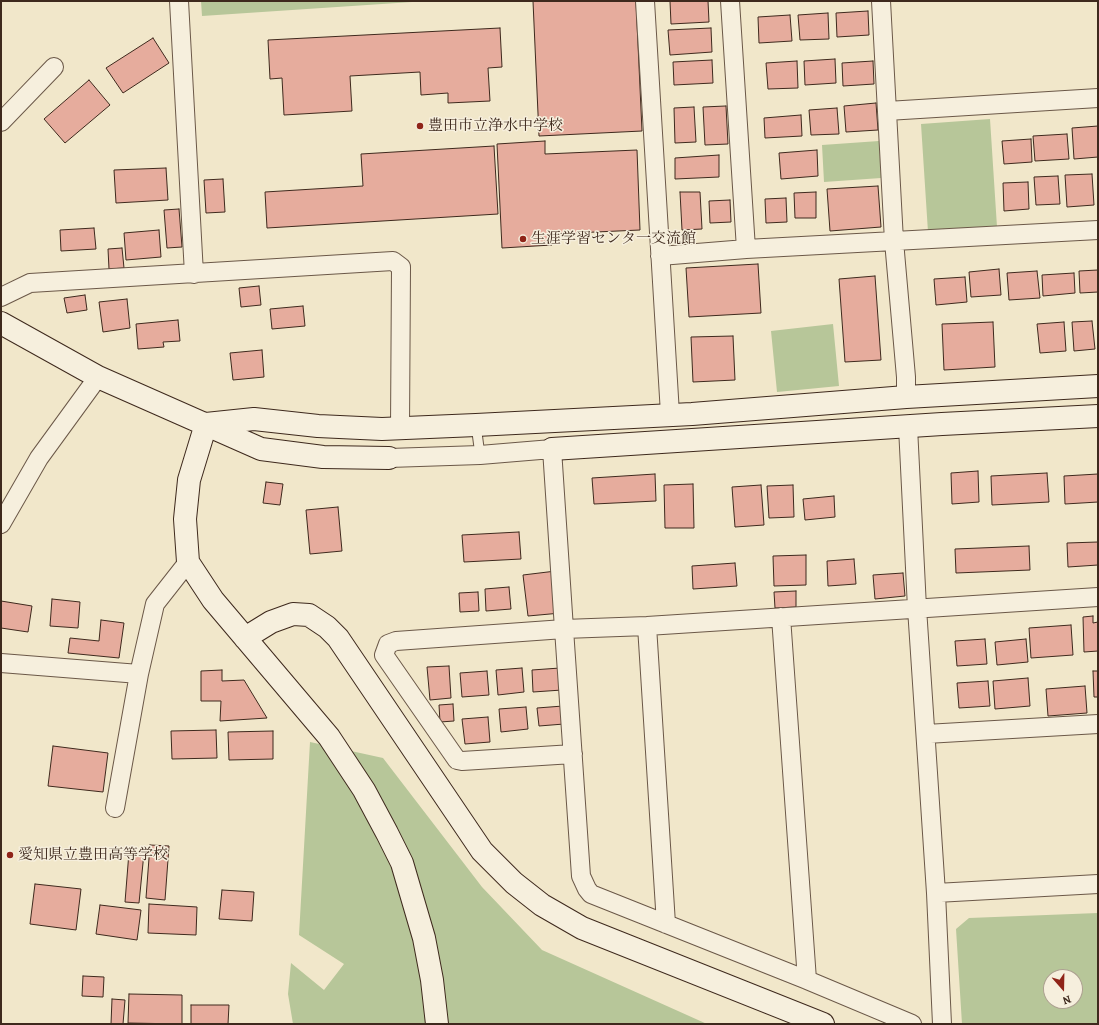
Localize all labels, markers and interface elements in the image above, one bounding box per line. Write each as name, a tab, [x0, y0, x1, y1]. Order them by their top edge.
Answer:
place label: 豊田市立浄水中学校	[428, 117, 563, 135]
marker: 豊田市立浄水中学校	[415, 121, 425, 131]
place label: 生涯学習センタ一交流館	[531, 230, 696, 248]
marker: 生涯学習センタ一交流館	[518, 234, 528, 244]
place label: 愛知県立豊田高等学校	[18, 846, 168, 864]
marker: 愛知県立豊田高等学校	[5, 850, 15, 860]
north arrow	[1043, 969, 1083, 1009]
text: N	[1061, 991, 1073, 1008]

